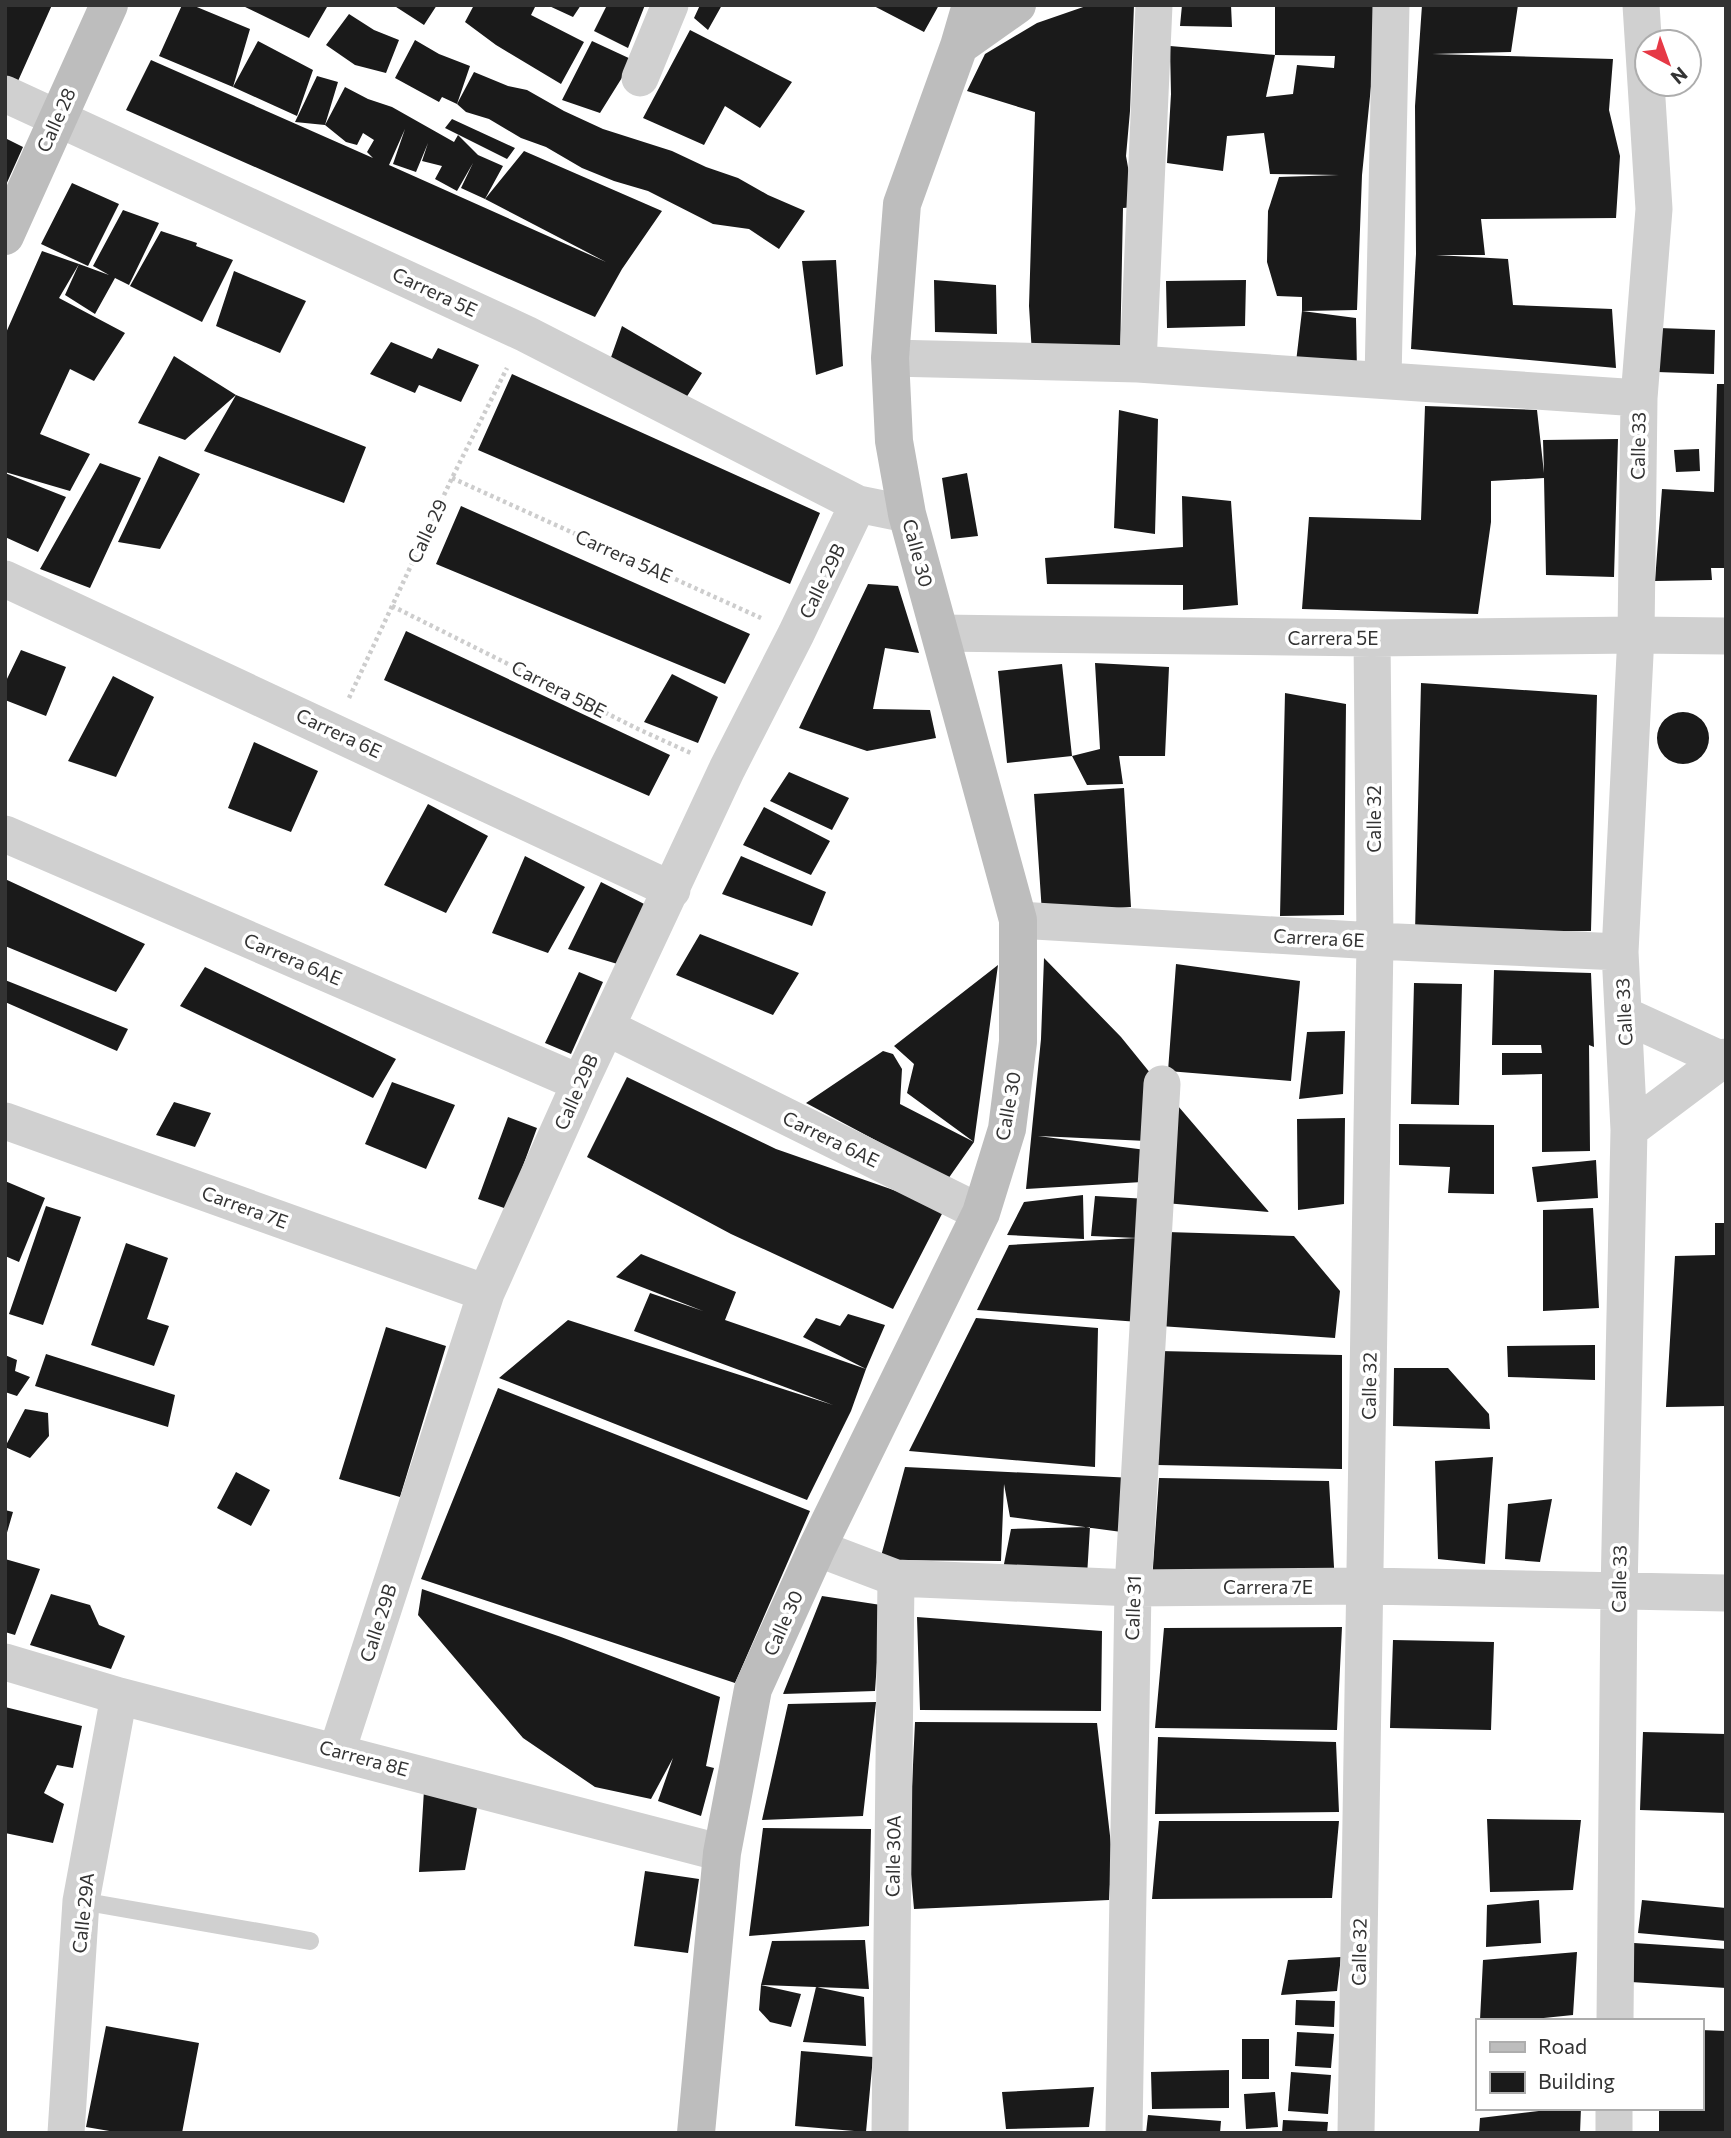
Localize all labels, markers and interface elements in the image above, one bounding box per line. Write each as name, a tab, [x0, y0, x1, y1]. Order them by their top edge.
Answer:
north arrow	[1633, 28, 1703, 98]
text: N	[1667, 63, 1692, 90]
street label: Calle 28	[31, 84, 80, 156]
street label: Carrera 5E	[389, 262, 481, 321]
street label: Calle 33	[1625, 412, 1650, 480]
street label: Calle 29	[402, 495, 451, 567]
street label: Calle 30	[898, 516, 939, 589]
street label: Carrera 5AE	[572, 524, 676, 587]
street label: Calle 29B	[794, 540, 850, 622]
street label: Carrera 5E	[1288, 626, 1379, 649]
street label: Carrera 5BE	[508, 655, 610, 722]
street label: Carrera 6E	[293, 703, 386, 762]
street label: Calle 32	[1362, 785, 1385, 853]
street label: Carrera 6E	[1273, 924, 1365, 951]
street label: Carrera 6AE	[241, 928, 346, 990]
street label: Calle 33	[1610, 978, 1637, 1047]
street label: Calle 29B	[549, 1050, 602, 1133]
street label: Calle 30	[990, 1070, 1025, 1142]
street label: Carrera 6AE	[779, 1105, 883, 1172]
street label: Carrera 7E	[199, 1180, 291, 1233]
street label: Calle 32	[1356, 1352, 1381, 1420]
street label: Calle 33	[1606, 1545, 1631, 1613]
street label: Calle 31	[1120, 1575, 1145, 1641]
street label: Carrera 7E	[1223, 1575, 1313, 1598]
street label: Calle 29B	[354, 1581, 401, 1665]
street label: Calle 30	[758, 1586, 807, 1659]
street label: Carrera 8E	[317, 1735, 411, 1780]
street label: Calle 30A	[880, 1815, 905, 1897]
street label: Calle 29A	[67, 1871, 98, 1954]
street label: Calle 32	[1346, 1918, 1371, 1986]
legend	[1476, 2019, 1703, 2110]
text: Road	[1538, 2033, 1587, 2058]
text: Building	[1538, 2068, 1615, 2093]

